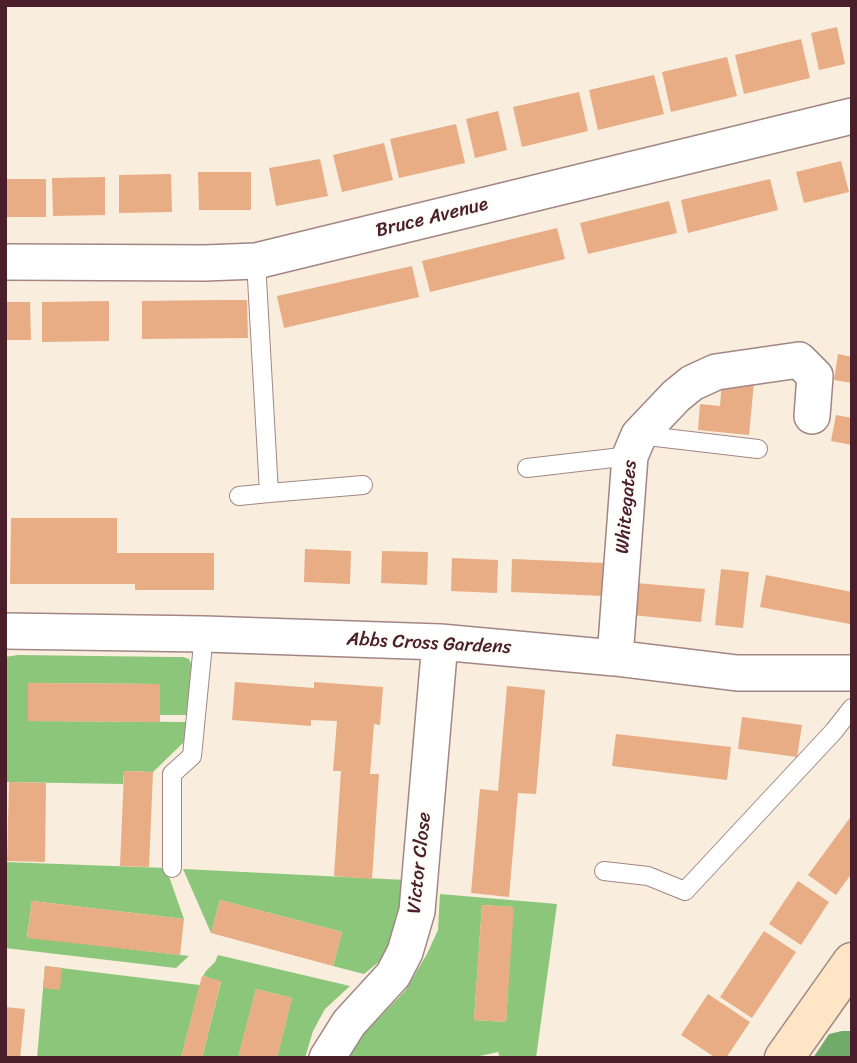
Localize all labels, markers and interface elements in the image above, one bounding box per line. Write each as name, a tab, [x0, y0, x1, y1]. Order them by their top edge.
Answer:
street label: Bruce Avenue	[374, 193, 490, 243]
street label: Whitegates	[612, 459, 642, 555]
street label: Abbs Cross Gardens	[346, 628, 512, 660]
street label: Victor Close	[403, 811, 437, 915]

